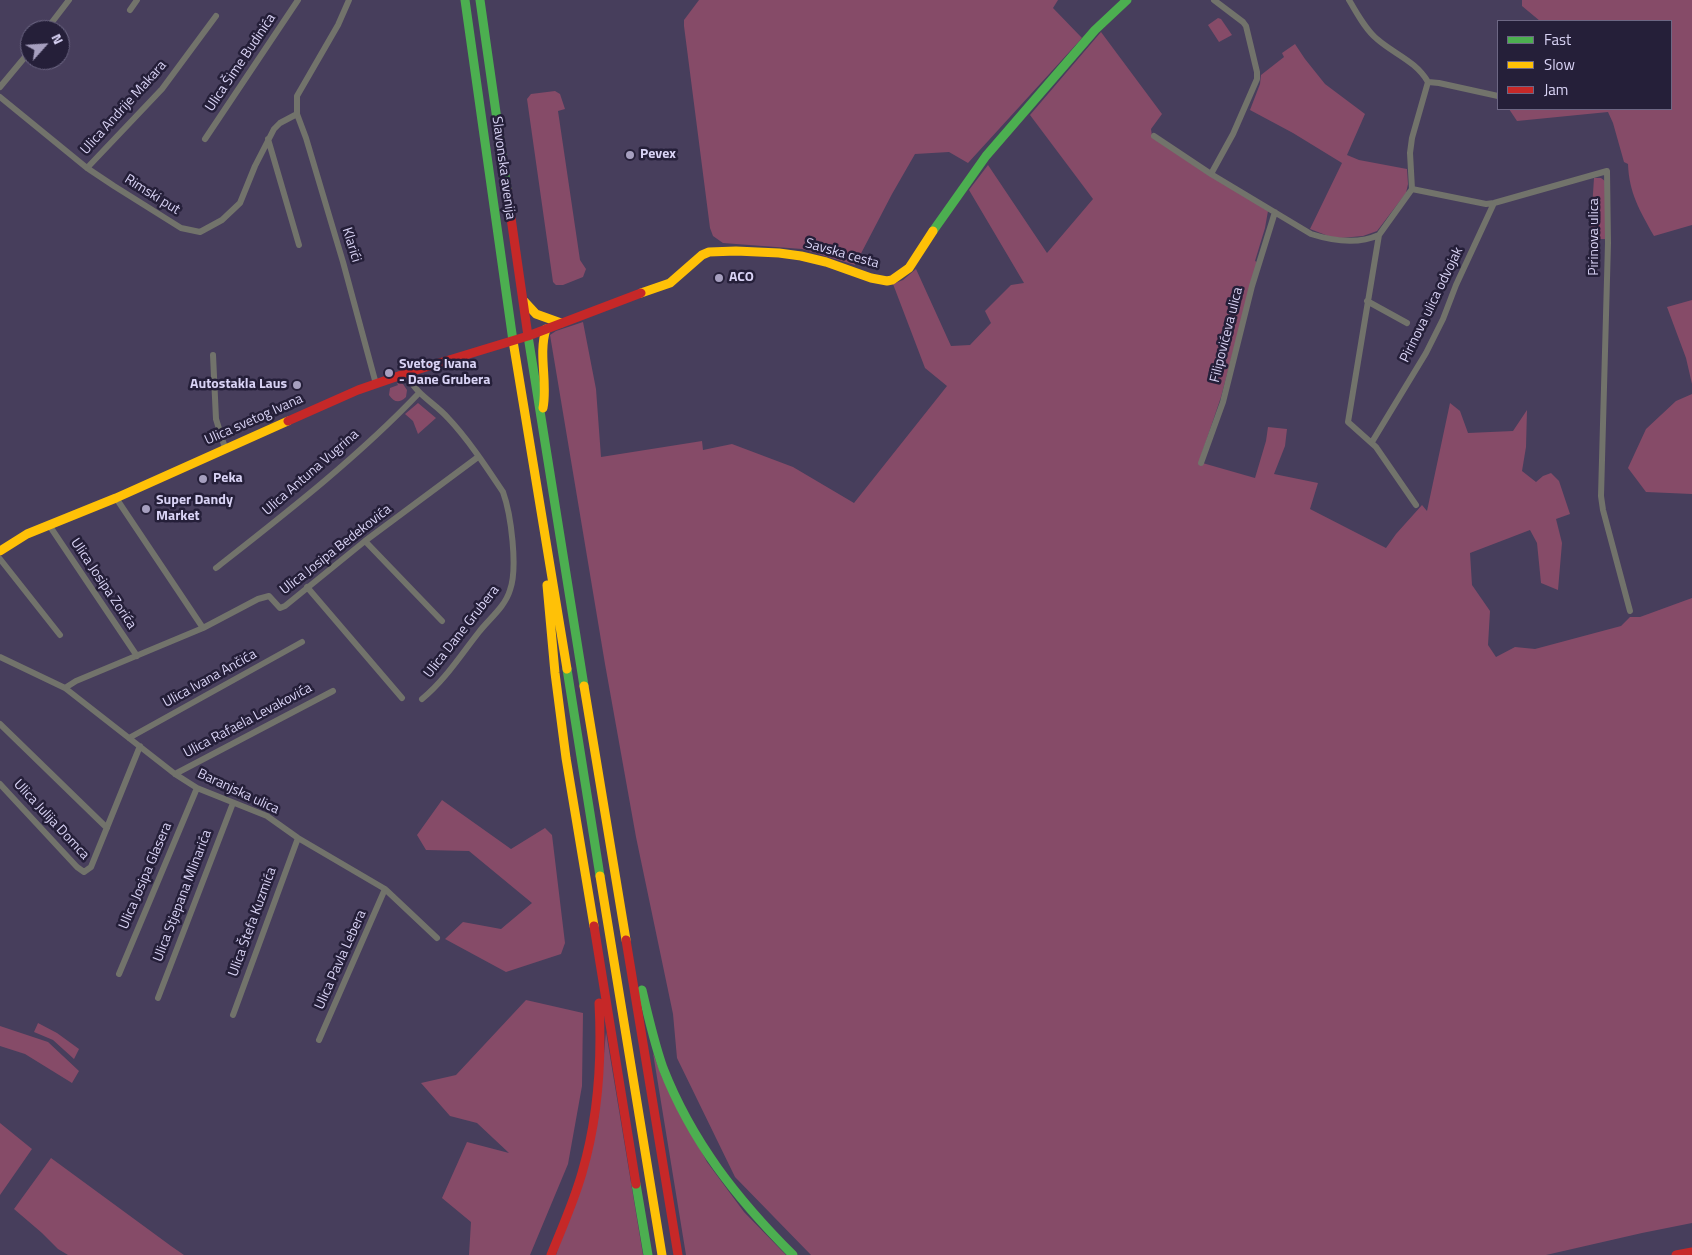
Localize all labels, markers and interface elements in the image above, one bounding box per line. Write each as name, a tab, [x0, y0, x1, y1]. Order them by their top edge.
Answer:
street label: Ulica Šime Budinića	[202, 11, 280, 115]
north arrow	[20, 20, 70, 70]
legend	[1497, 20, 1672, 110]
text: Fast	[1544, 28, 1571, 51]
text: N	[46, 30, 70, 48]
text: Slow	[1544, 53, 1575, 76]
street label: Ulica Andrije Makara	[78, 58, 170, 158]
text: Jam	[1544, 78, 1568, 101]
street label: Slavonska avenija	[487, 115, 519, 221]
place label: Pevex	[640, 147, 676, 163]
marker: Pevex	[624, 149, 636, 161]
street label: Rimski put	[121, 171, 183, 219]
street label: Pirinova ulica	[1587, 198, 1603, 276]
street label: Klarići	[338, 226, 364, 264]
street label: Savska cesta	[803, 235, 881, 273]
street label: Pirinova ulica odvojak	[1397, 245, 1467, 365]
place label: ACO	[729, 270, 754, 286]
marker: ACO	[713, 272, 725, 284]
street label: Filipovićeva ulica	[1207, 286, 1247, 384]
place label: Svetog Ivana - Dane Grubera	[399, 357, 490, 390]
marker: Svetog Ivana - Dane Grubera	[383, 367, 395, 379]
place label: Autostakla Laus	[190, 377, 287, 393]
marker: Autostakla Laus	[291, 379, 303, 391]
street label: Ulica svetog Ivana	[202, 391, 306, 449]
street label: Ulica Antuna Vugrina	[259, 427, 363, 519]
place label: Peka	[213, 471, 243, 487]
marker: Peka	[197, 473, 209, 485]
place label: Super Dandy Market	[156, 493, 233, 526]
street label: Ulica Josipa Bedekovića	[277, 501, 395, 599]
marker: Super Dandy Market	[140, 503, 152, 515]
street label: Ulica Josipa Zorića	[66, 535, 140, 633]
street label: Ulica Dane Grubera	[421, 583, 503, 681]
street label: Ulica Ivana Ančića	[160, 646, 260, 712]
street label: Ulica Rafaela Levakovića	[181, 680, 315, 762]
street label: Baranjska ulica	[194, 766, 282, 818]
street label: Ulica Julija Domca	[9, 776, 93, 864]
street label: Ulica Josipa Glasera	[116, 820, 176, 932]
street label: Ulica Stjepana Mlinarića	[150, 828, 216, 964]
street label: Ulica Štefa Kuzmića	[225, 865, 281, 979]
street label: Ulica Pavla Lebera	[312, 908, 370, 1012]

